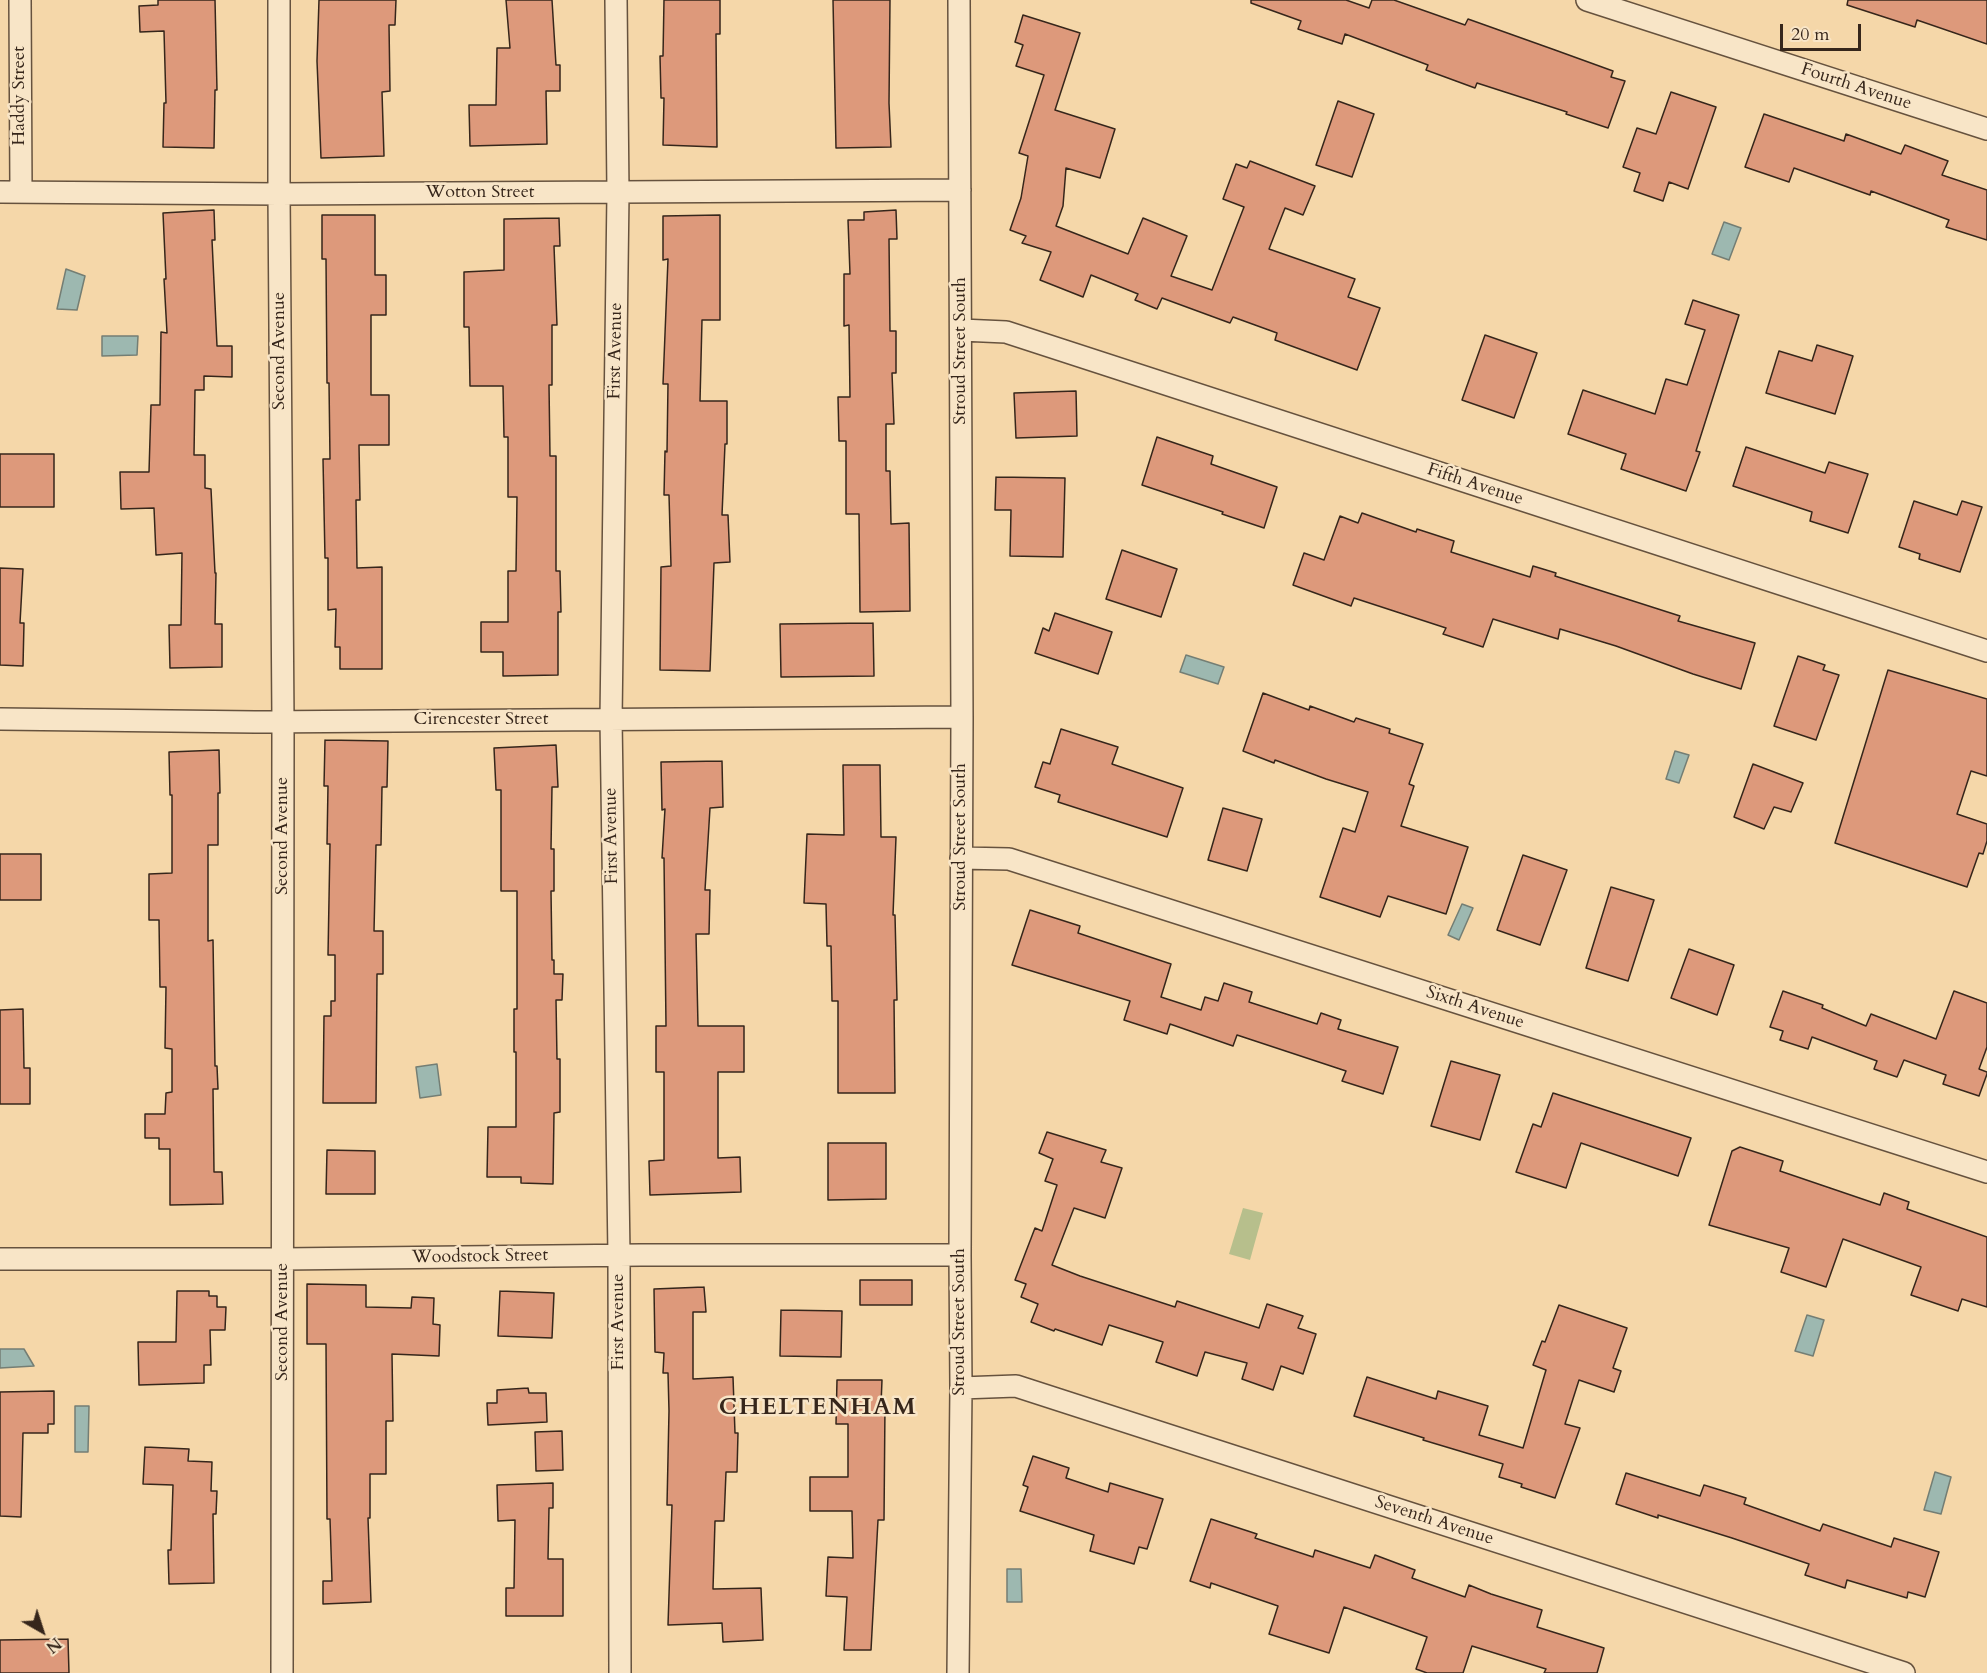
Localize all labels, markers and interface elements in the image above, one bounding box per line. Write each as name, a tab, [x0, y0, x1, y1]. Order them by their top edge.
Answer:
scale bar	[1783, 12, 1864, 50]
text: 20 m	[1791, 22, 1830, 47]
street label: Haddy Street	[9, 46, 31, 146]
street label: Fourth Avenue	[1798, 59, 1914, 115]
street label: Wotton Street	[425, 182, 535, 204]
street label: Stroud Street South	[950, 277, 972, 425]
street label: Second Avenue	[269, 292, 291, 410]
street label: First Avenue	[604, 302, 628, 400]
street label: Fifth Avenue	[1424, 459, 1526, 511]
street label: Cirencester Street	[414, 709, 548, 731]
street label: Stroud Street South	[950, 763, 972, 911]
street label: Second Avenue	[272, 777, 294, 895]
street label: First Avenue	[600, 787, 624, 885]
street label: Sixth Avenue	[1423, 982, 1527, 1034]
street label: Woodstock Street	[412, 1245, 548, 1269]
street label: Stroud Street South	[949, 1248, 971, 1396]
street label: Second Avenue	[272, 1263, 294, 1381]
street label: First Avenue	[608, 1274, 630, 1370]
district label: CHELTENHAM	[719, 1394, 917, 1422]
street label: Seventh Avenue	[1372, 1492, 1496, 1550]
north arrow	[12, 1601, 72, 1661]
text: N	[41, 1632, 66, 1658]

